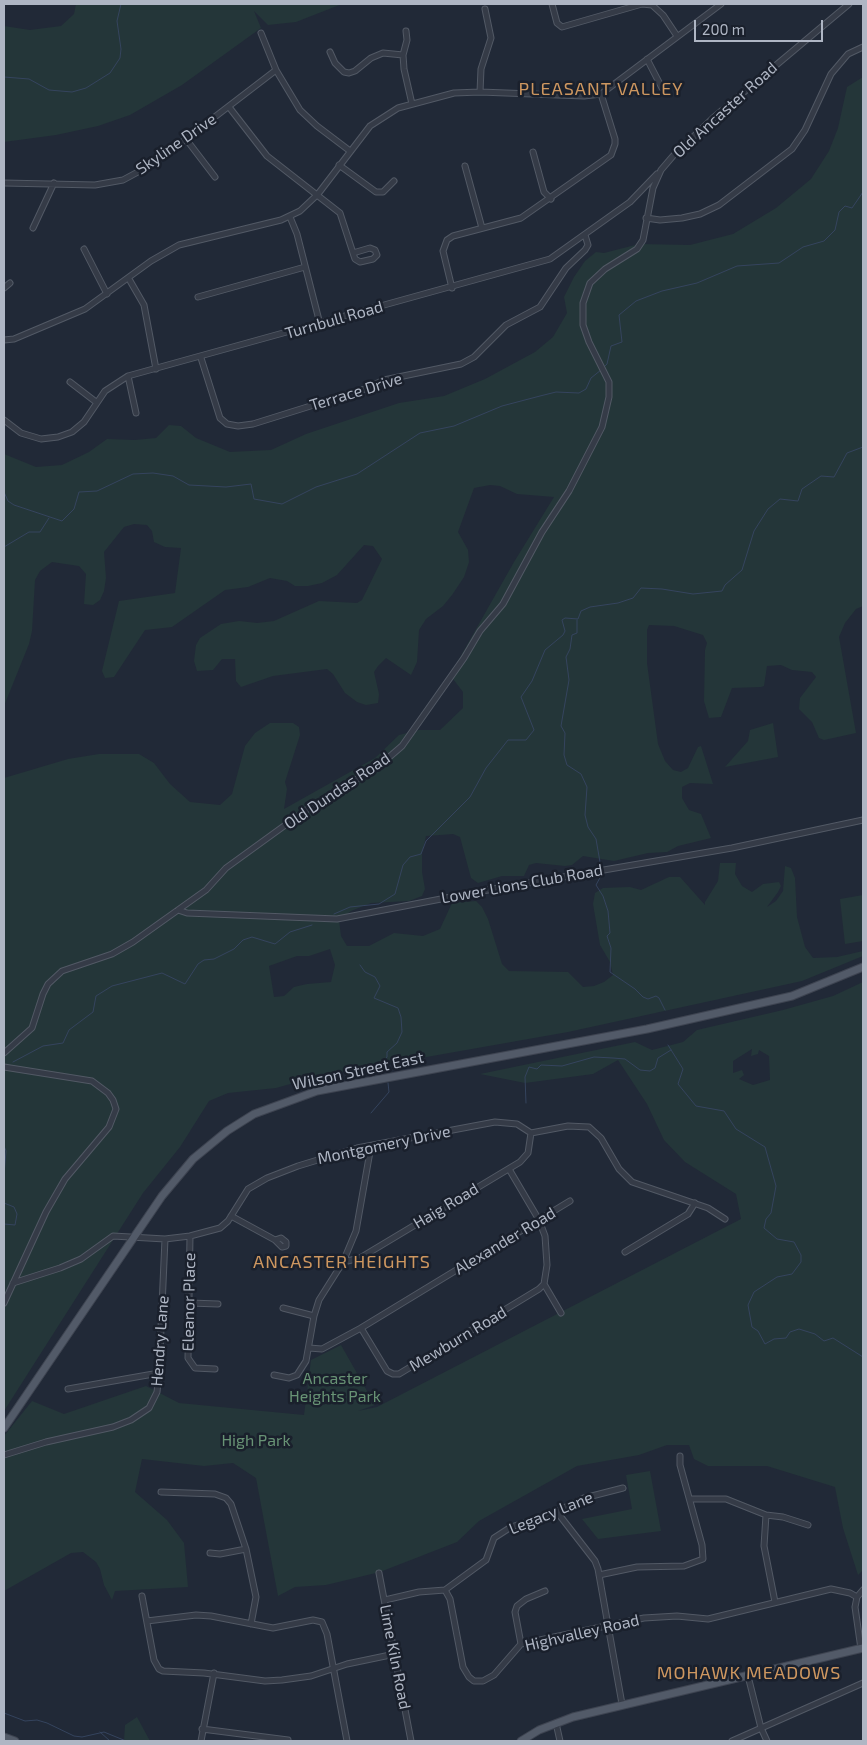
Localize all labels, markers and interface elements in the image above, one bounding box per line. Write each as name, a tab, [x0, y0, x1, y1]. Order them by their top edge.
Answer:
scale bar	[697, 10, 826, 42]
text: 200 m	[702, 20, 745, 38]
street label: Old Ancaster Road	[669, 58, 781, 162]
district label: PLEASANT VALLEY	[517, 78, 685, 100]
street label: Skyline Drive	[132, 109, 220, 179]
street label: Turnbull Road	[283, 297, 385, 343]
street label: Terrace Drive	[308, 369, 404, 415]
street label: Old Dundas Road	[280, 748, 394, 834]
street label: Lower Lions Club Road	[440, 860, 604, 908]
street label: Wilson Street East	[290, 1048, 426, 1094]
street label: Montgomery Drive	[316, 1122, 452, 1168]
street label: Haig Road	[410, 1179, 482, 1233]
street label: Alexander Road	[451, 1203, 559, 1279]
district label: ANCASTER HEIGHTS	[251, 1251, 433, 1273]
street label: Eleanor Place	[179, 1252, 199, 1352]
street label: Hendry Lane	[147, 1295, 173, 1387]
street label: Mewburn Road	[406, 1302, 510, 1376]
park label: Ancaster Heights Park	[289, 1369, 381, 1407]
park label: High Park	[221, 1431, 291, 1451]
street label: Legacy Lane	[506, 1487, 596, 1539]
street label: Lime Kiln Road	[375, 1603, 415, 1711]
street label: Highvalley Road	[523, 1610, 641, 1656]
district label: MOHAWK MEADOWS	[655, 1662, 843, 1684]

